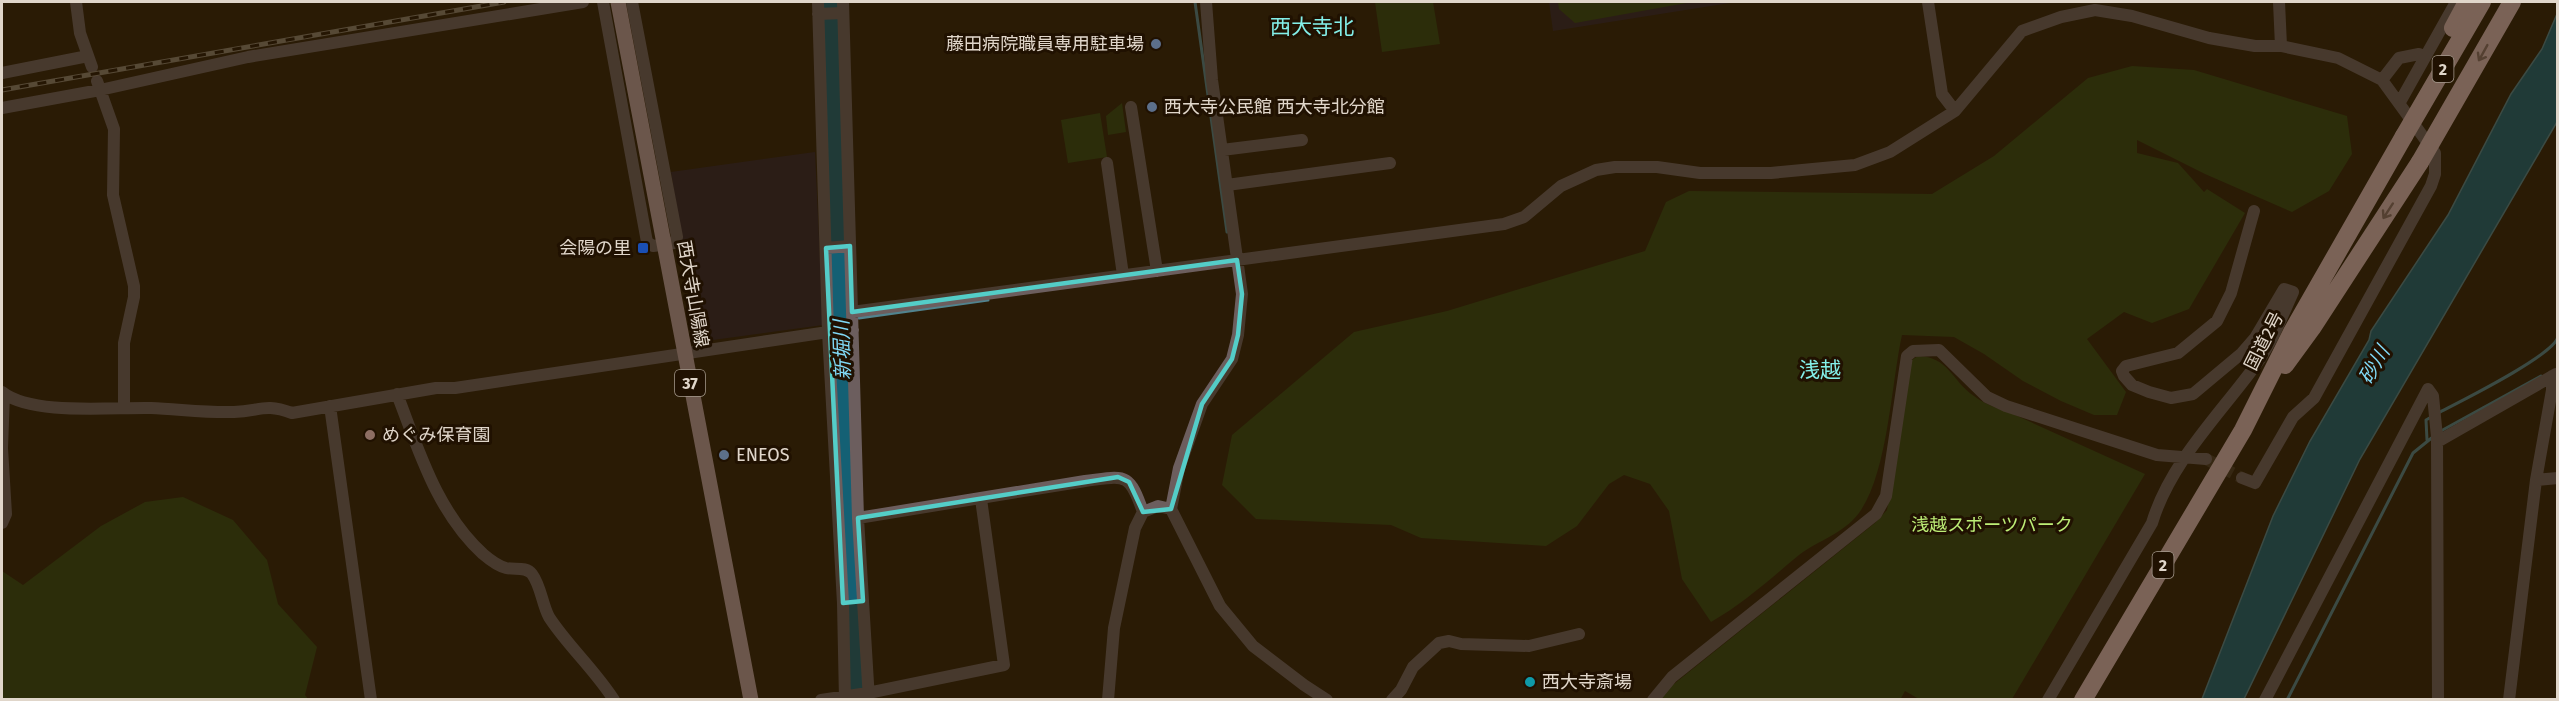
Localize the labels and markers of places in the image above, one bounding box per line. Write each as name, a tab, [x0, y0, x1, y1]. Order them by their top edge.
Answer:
place label: 藤田病院職員専用駐車場	[946, 33, 1144, 55]
marker: 藤田病院職員専用駐車場	[1149, 37, 1163, 51]
place label: 西大寺公民館 西大寺北分館	[1164, 96, 1385, 118]
marker: 西大寺公民館 西大寺北分館	[1145, 100, 1159, 114]
place label: 会陽の里	[559, 237, 631, 259]
marker: 会陽の里	[636, 241, 650, 255]
place label: めぐみ保育園	[382, 424, 491, 446]
marker: めぐみ保育園	[363, 428, 377, 442]
place label: ENEOS	[736, 444, 790, 466]
marker: ENEOS	[717, 448, 731, 462]
place label: 西大寺斎場	[1542, 671, 1632, 693]
marker: 西大寺斎場	[1523, 675, 1537, 689]

